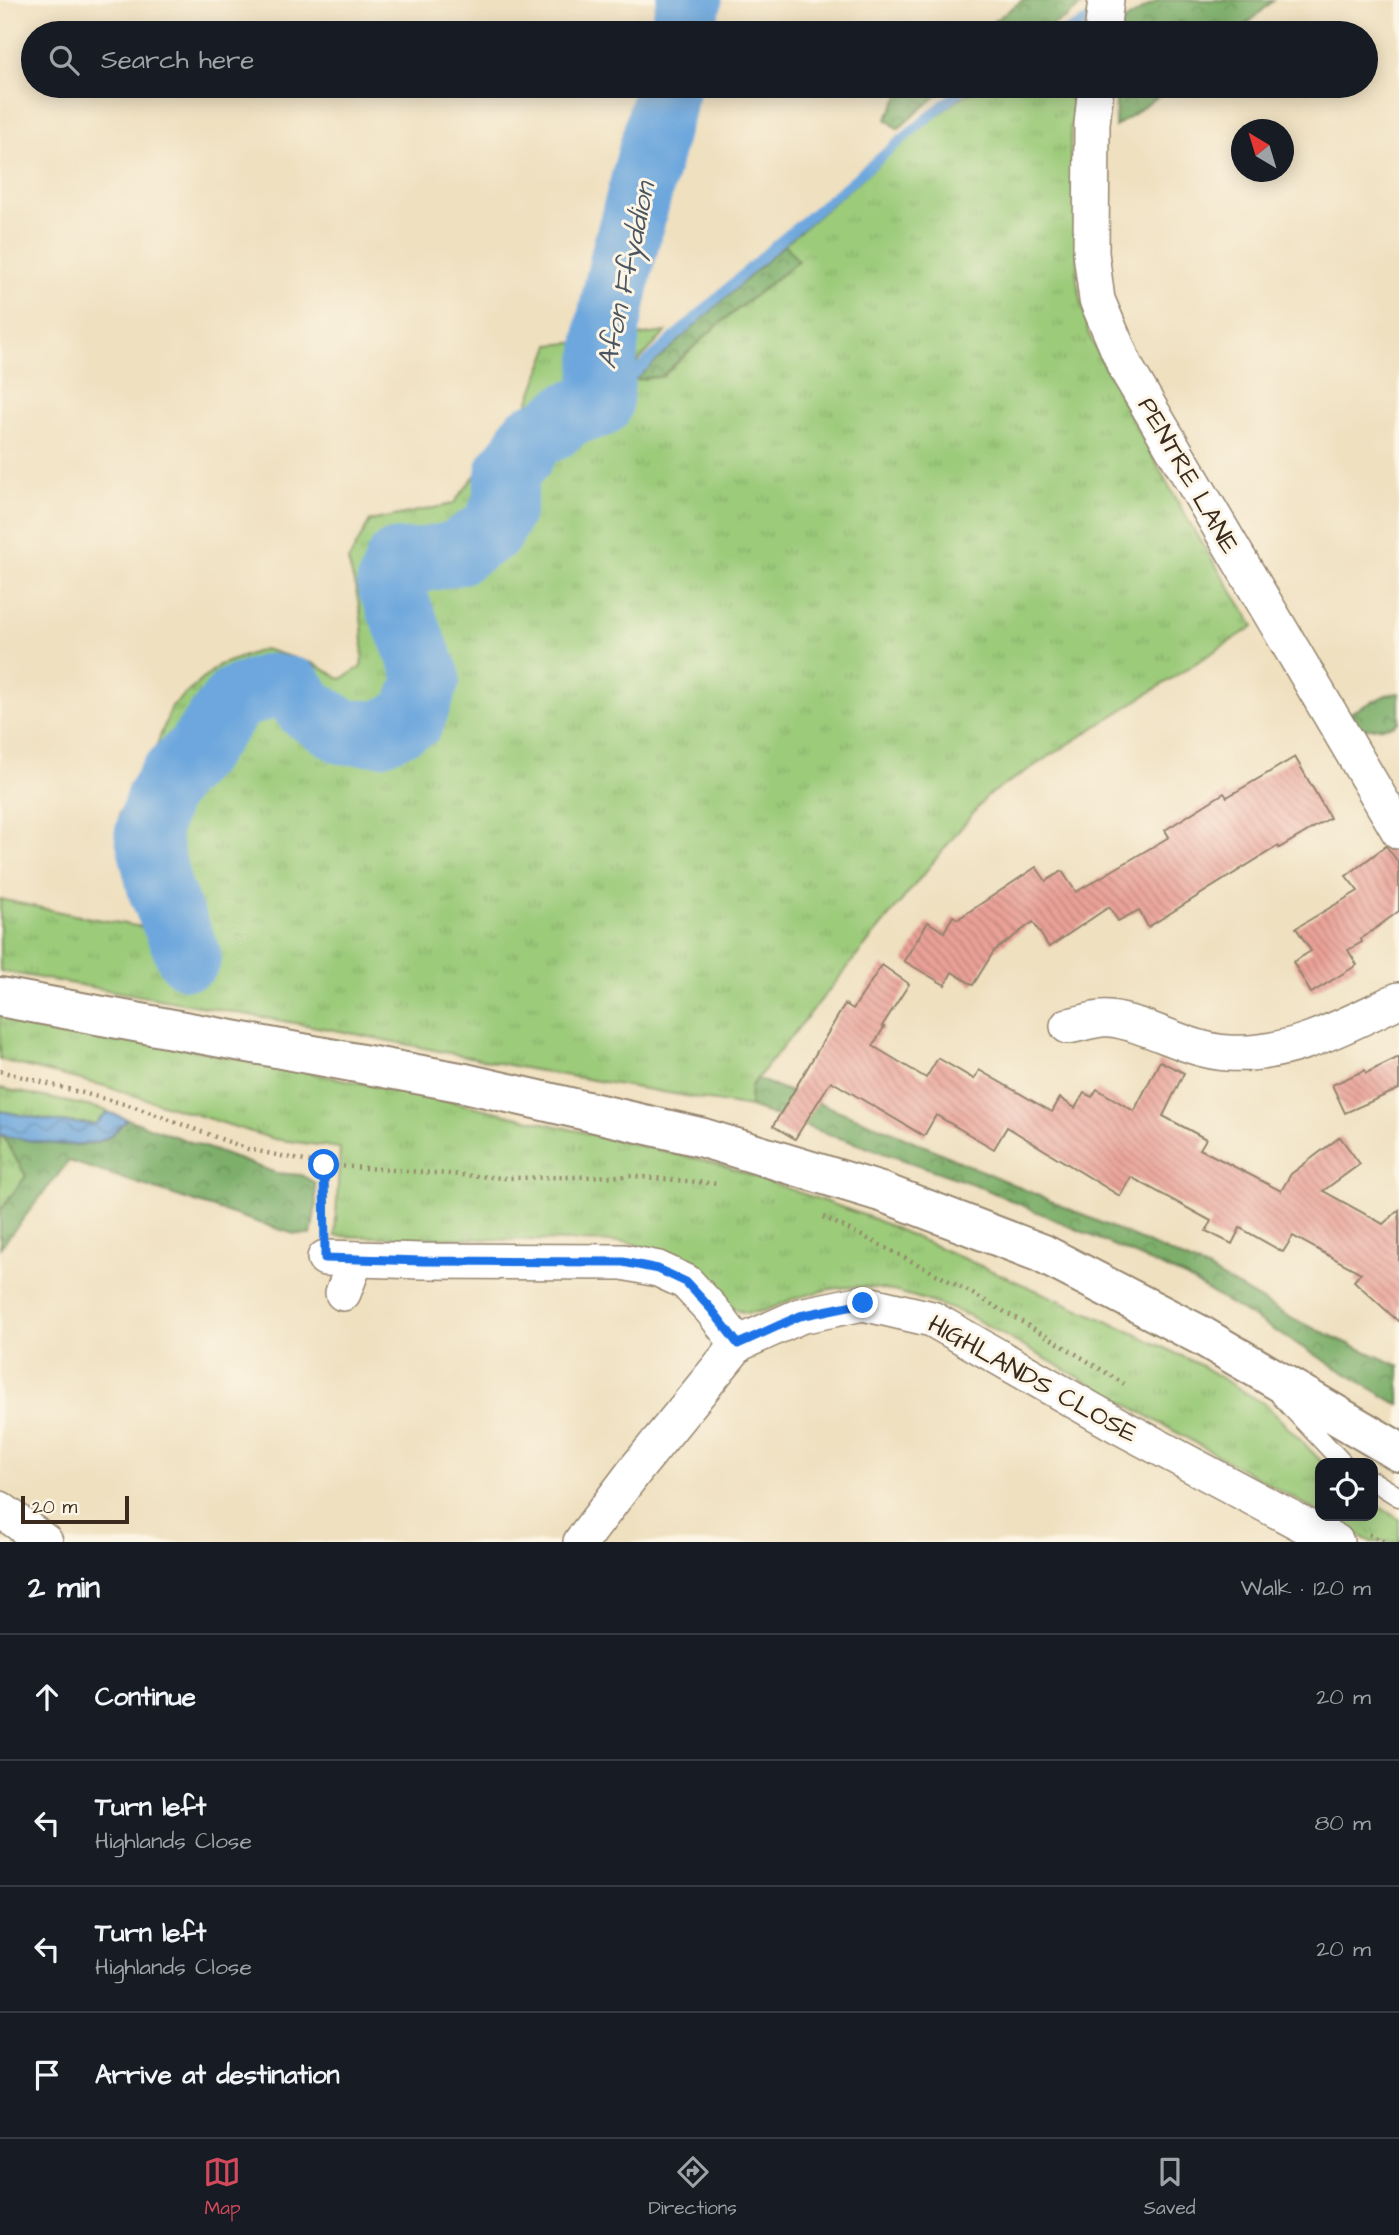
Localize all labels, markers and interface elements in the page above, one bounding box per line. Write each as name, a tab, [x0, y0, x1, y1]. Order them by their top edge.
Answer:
search box	[21, 21, 1378, 98]
icon: search	[45, 41, 83, 79]
text: Search here	[101, 42, 254, 78]
north arrow	[1231, 119, 1294, 182]
water label: Afon Ffyddion	[588, 177, 667, 372]
street label: PENTRE LANE	[1129, 391, 1248, 560]
route start	[308, 1149, 339, 1180]
route end	[847, 1287, 878, 1318]
street label: HIGHLANDS CLOSE	[921, 1306, 1144, 1451]
map controls	[1315, 1458, 1378, 1521]
button: locate	[1315, 1458, 1378, 1521]
scale bar	[21, 1493, 130, 1525]
text: 20 m	[32, 1494, 77, 1521]
text: 2 min	[28, 1567, 100, 1609]
text: Walk · 120 m	[1241, 1572, 1371, 1604]
icon: ahead	[28, 1678, 66, 1716]
text: Continue	[95, 1679, 196, 1715]
text: 20 m	[1316, 1681, 1371, 1713]
text: Turn left	[95, 1789, 206, 1825]
icon: left	[28, 1804, 66, 1842]
text: 80 m	[1314, 1807, 1371, 1839]
text: Highlands Close	[95, 1825, 252, 1857]
text: Turn left	[95, 1915, 206, 1951]
icon: left	[28, 1930, 66, 1968]
text: 20 m	[1316, 1933, 1371, 1965]
text: Highlands Close	[95, 1951, 252, 1983]
icon: arrive	[28, 2056, 66, 2094]
text: Arrive at destination	[95, 2057, 340, 2093]
tab: Map	[203, 2153, 241, 2222]
tab: Directions	[648, 2153, 737, 2222]
tab: Saved	[1144, 2153, 1195, 2222]

